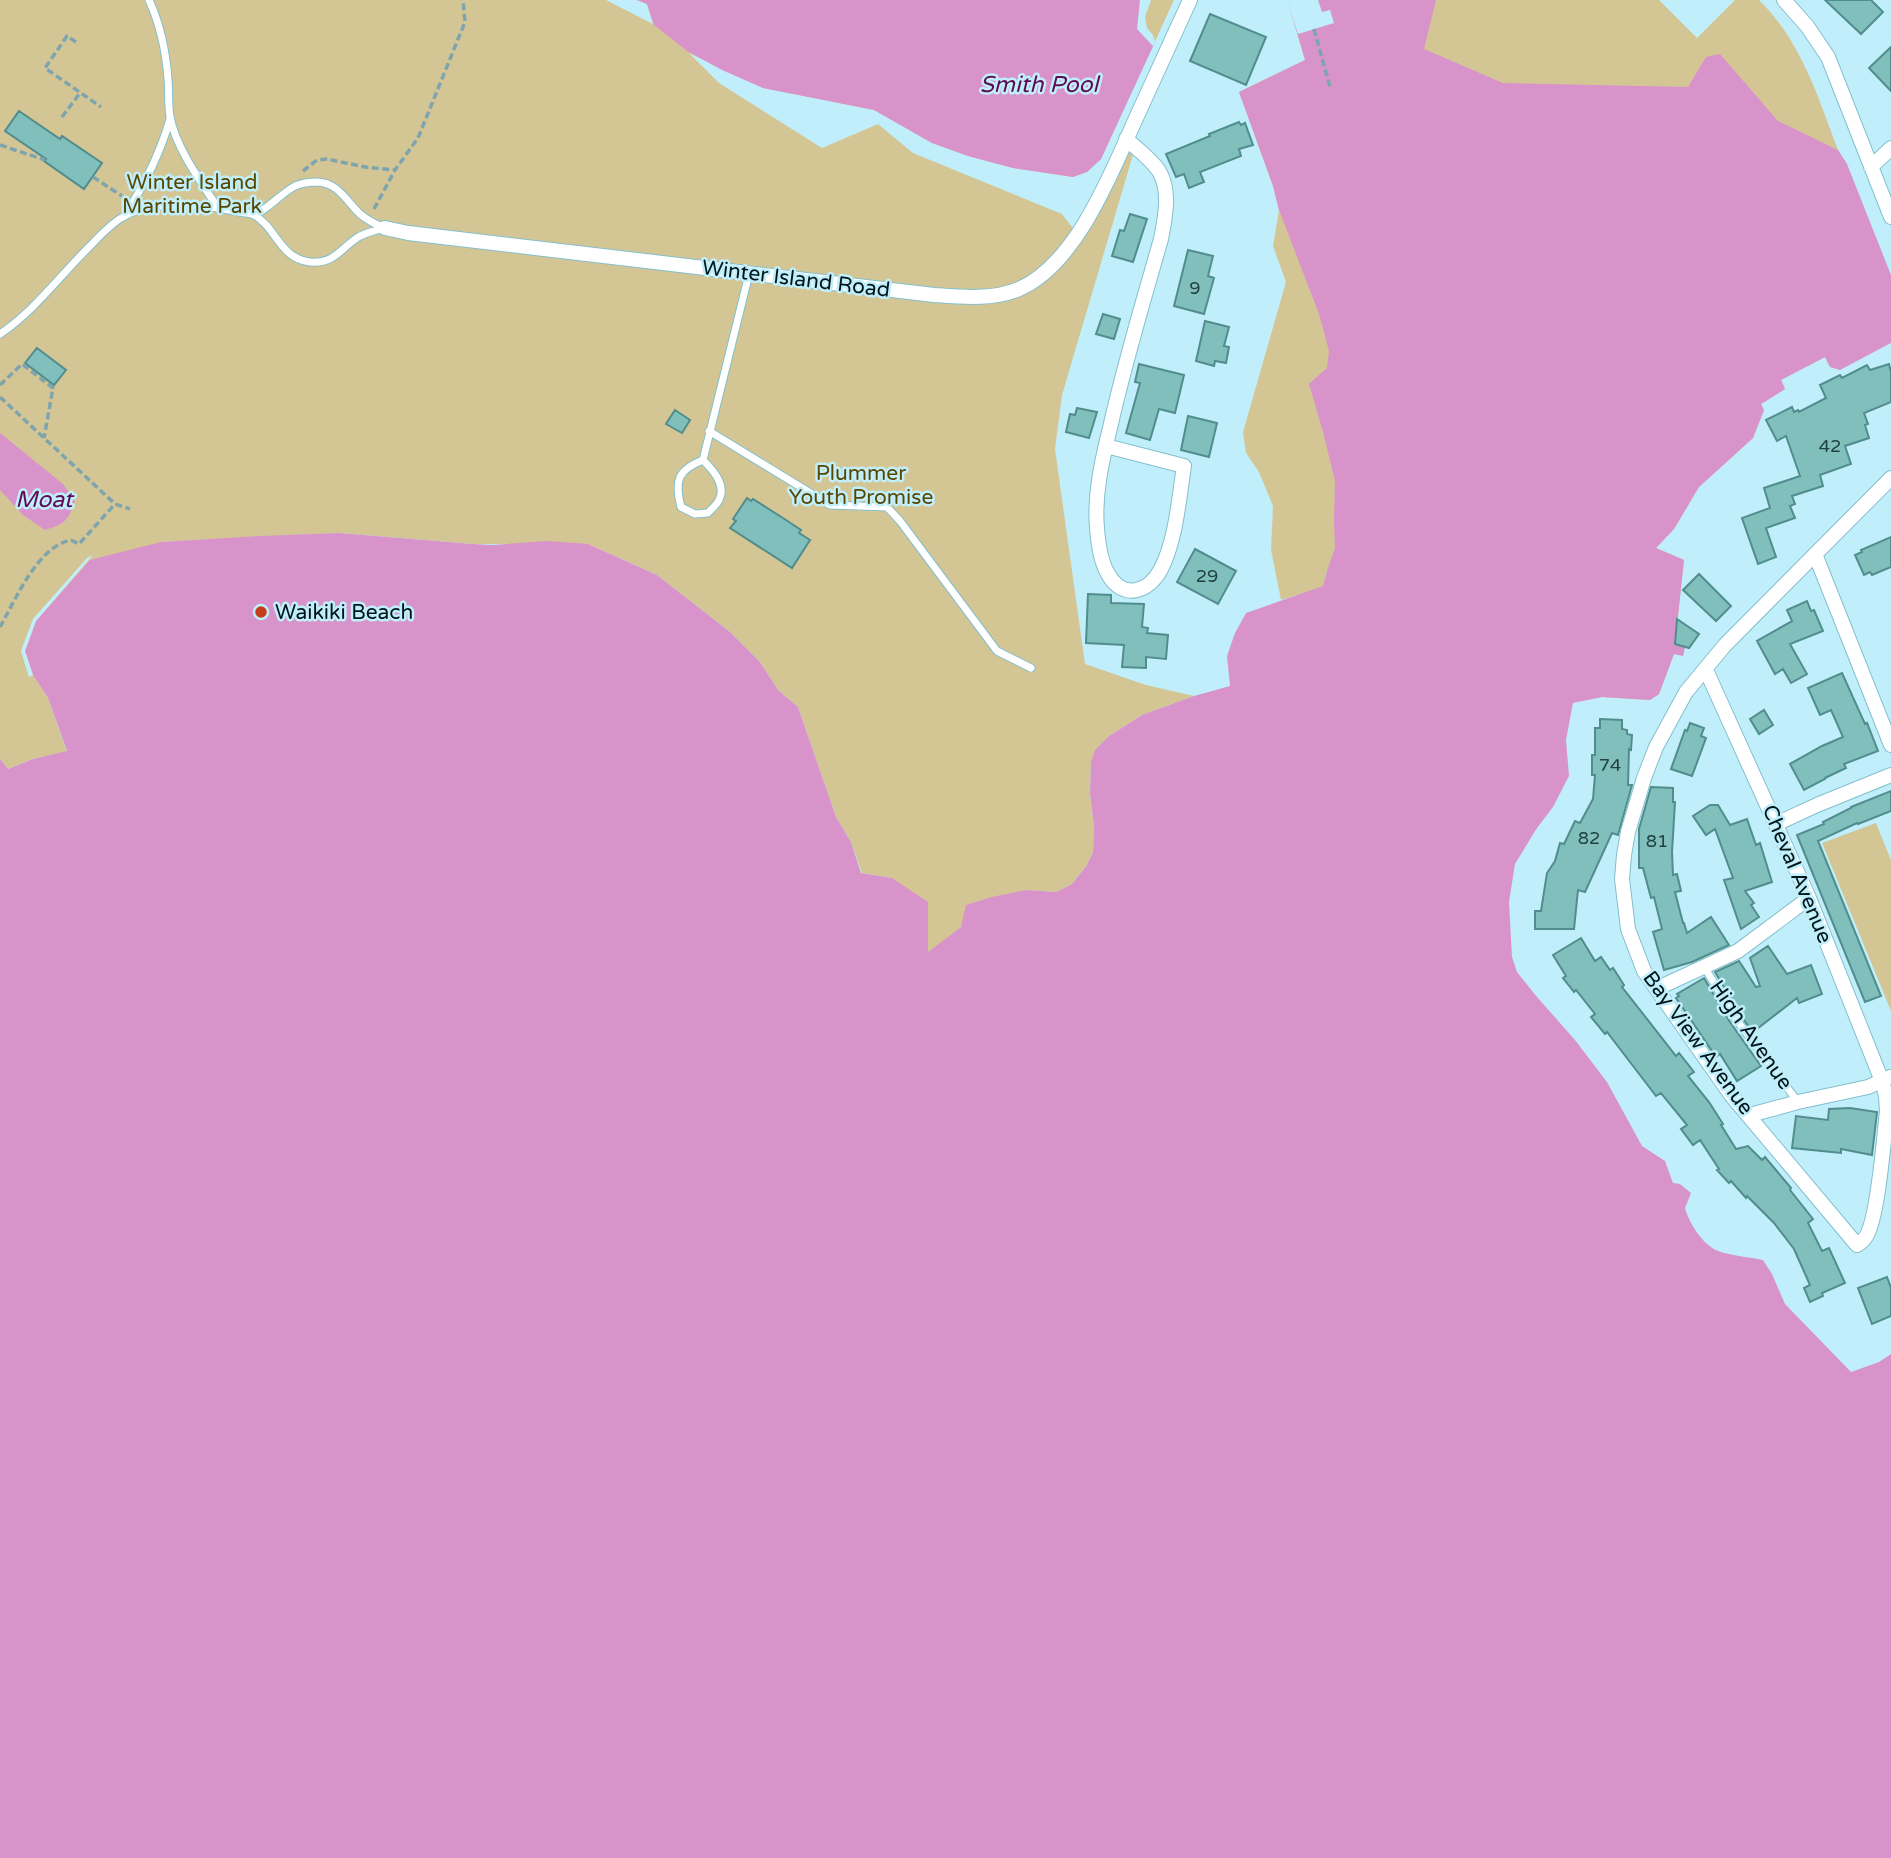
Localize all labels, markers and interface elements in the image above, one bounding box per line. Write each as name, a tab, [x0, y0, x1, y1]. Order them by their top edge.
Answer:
water label: Smith Pool	[980, 71, 1100, 99]
park label: Winter Island Maritime Park	[122, 170, 262, 219]
street label: Winter Island Road	[701, 255, 891, 303]
house number: 9	[1189, 277, 1201, 299]
house number: 42	[1819, 435, 1841, 457]
park label: Plummer Youth Promise	[789, 461, 933, 510]
water label: Moat	[15, 486, 75, 514]
house number: 29	[1196, 565, 1218, 587]
place label: Waikiki Beach	[275, 600, 413, 625]
marker: Waikiki Beach	[253, 604, 269, 620]
house number: 74	[1599, 754, 1621, 776]
street label: Cheval Avenue	[1757, 801, 1837, 947]
house number: 82	[1578, 827, 1600, 849]
house number: 81	[1646, 830, 1668, 852]
street label: Bay View Avenue	[1637, 966, 1759, 1120]
street label: High Avenue	[1704, 976, 1798, 1094]

